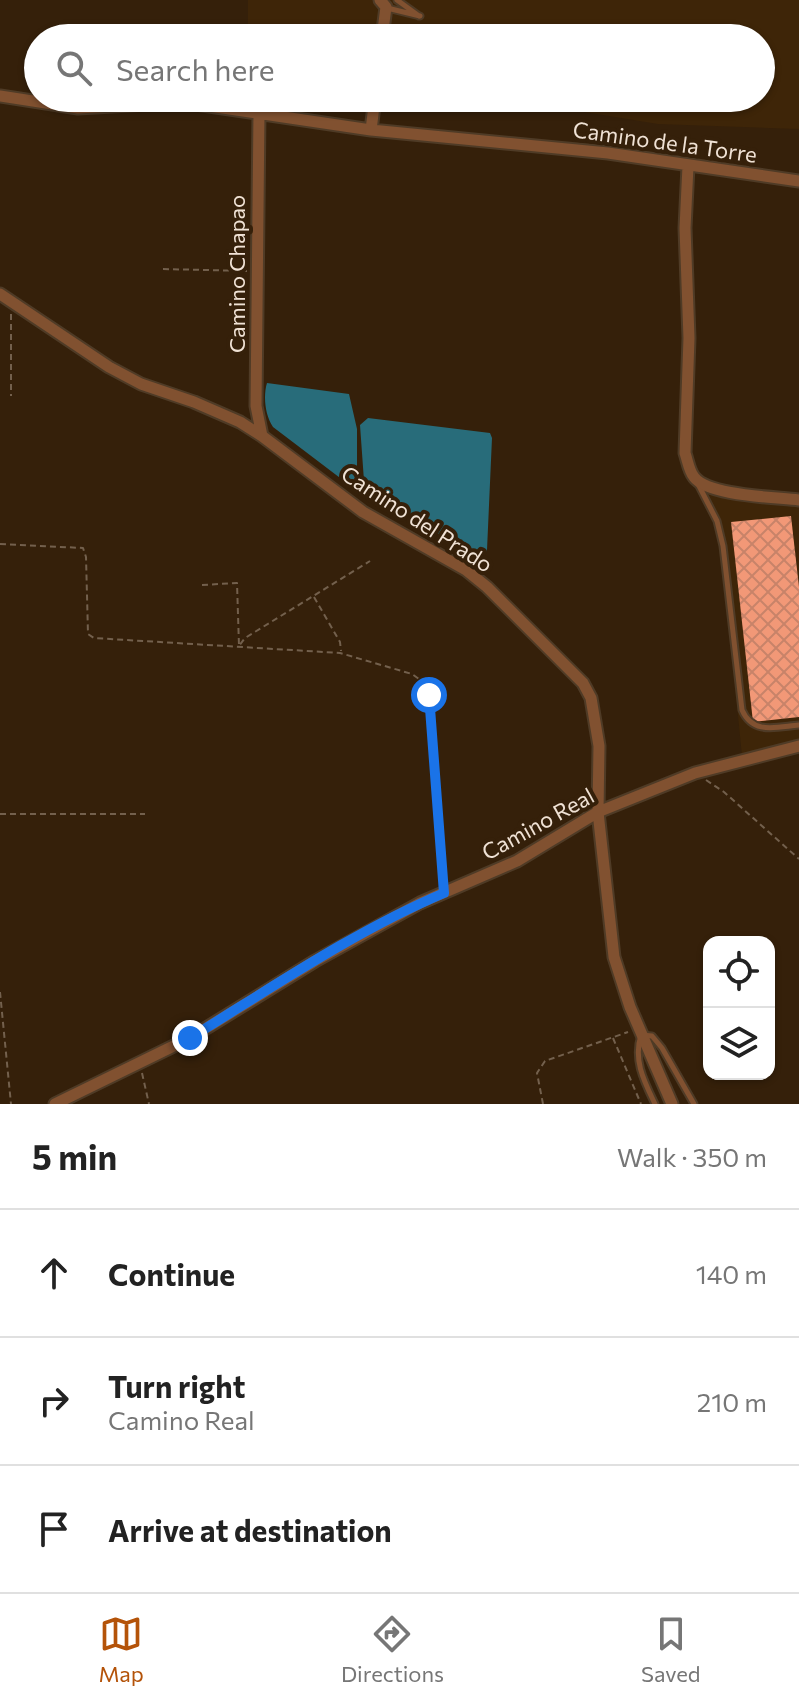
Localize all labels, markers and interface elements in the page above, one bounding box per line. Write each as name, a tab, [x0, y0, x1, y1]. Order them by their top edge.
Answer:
search box	[24, 24, 775, 112]
icon: search	[52, 46, 96, 90]
text: Search here	[116, 50, 275, 87]
street label: Camino de la Torre	[571, 115, 759, 168]
street label: Camino Chapao	[223, 195, 250, 353]
street label: Camino del Prado	[336, 460, 498, 578]
route start	[411, 677, 447, 713]
street label: Camino Real	[477, 782, 599, 865]
map controls	[703, 936, 775, 1080]
button: locate	[703, 936, 775, 1008]
button: layers	[703, 1008, 775, 1080]
route end	[172, 1020, 208, 1056]
text: 5 min	[32, 1135, 117, 1177]
text: Walk · 350 m	[617, 1141, 767, 1172]
icon: ahead	[32, 1251, 76, 1295]
text: Continue	[108, 1255, 235, 1292]
text: 140 m	[696, 1258, 767, 1289]
text: Turn right	[108, 1367, 245, 1404]
icon: right	[32, 1379, 76, 1423]
text: 210 m	[697, 1386, 767, 1417]
text: Camino Real	[108, 1404, 255, 1435]
icon: arrive	[32, 1507, 76, 1551]
text: Arrive at destination	[108, 1511, 392, 1548]
tab: Map	[99, 1612, 144, 1687]
tab: Directions	[341, 1612, 444, 1687]
tab: Saved	[641, 1612, 700, 1687]

